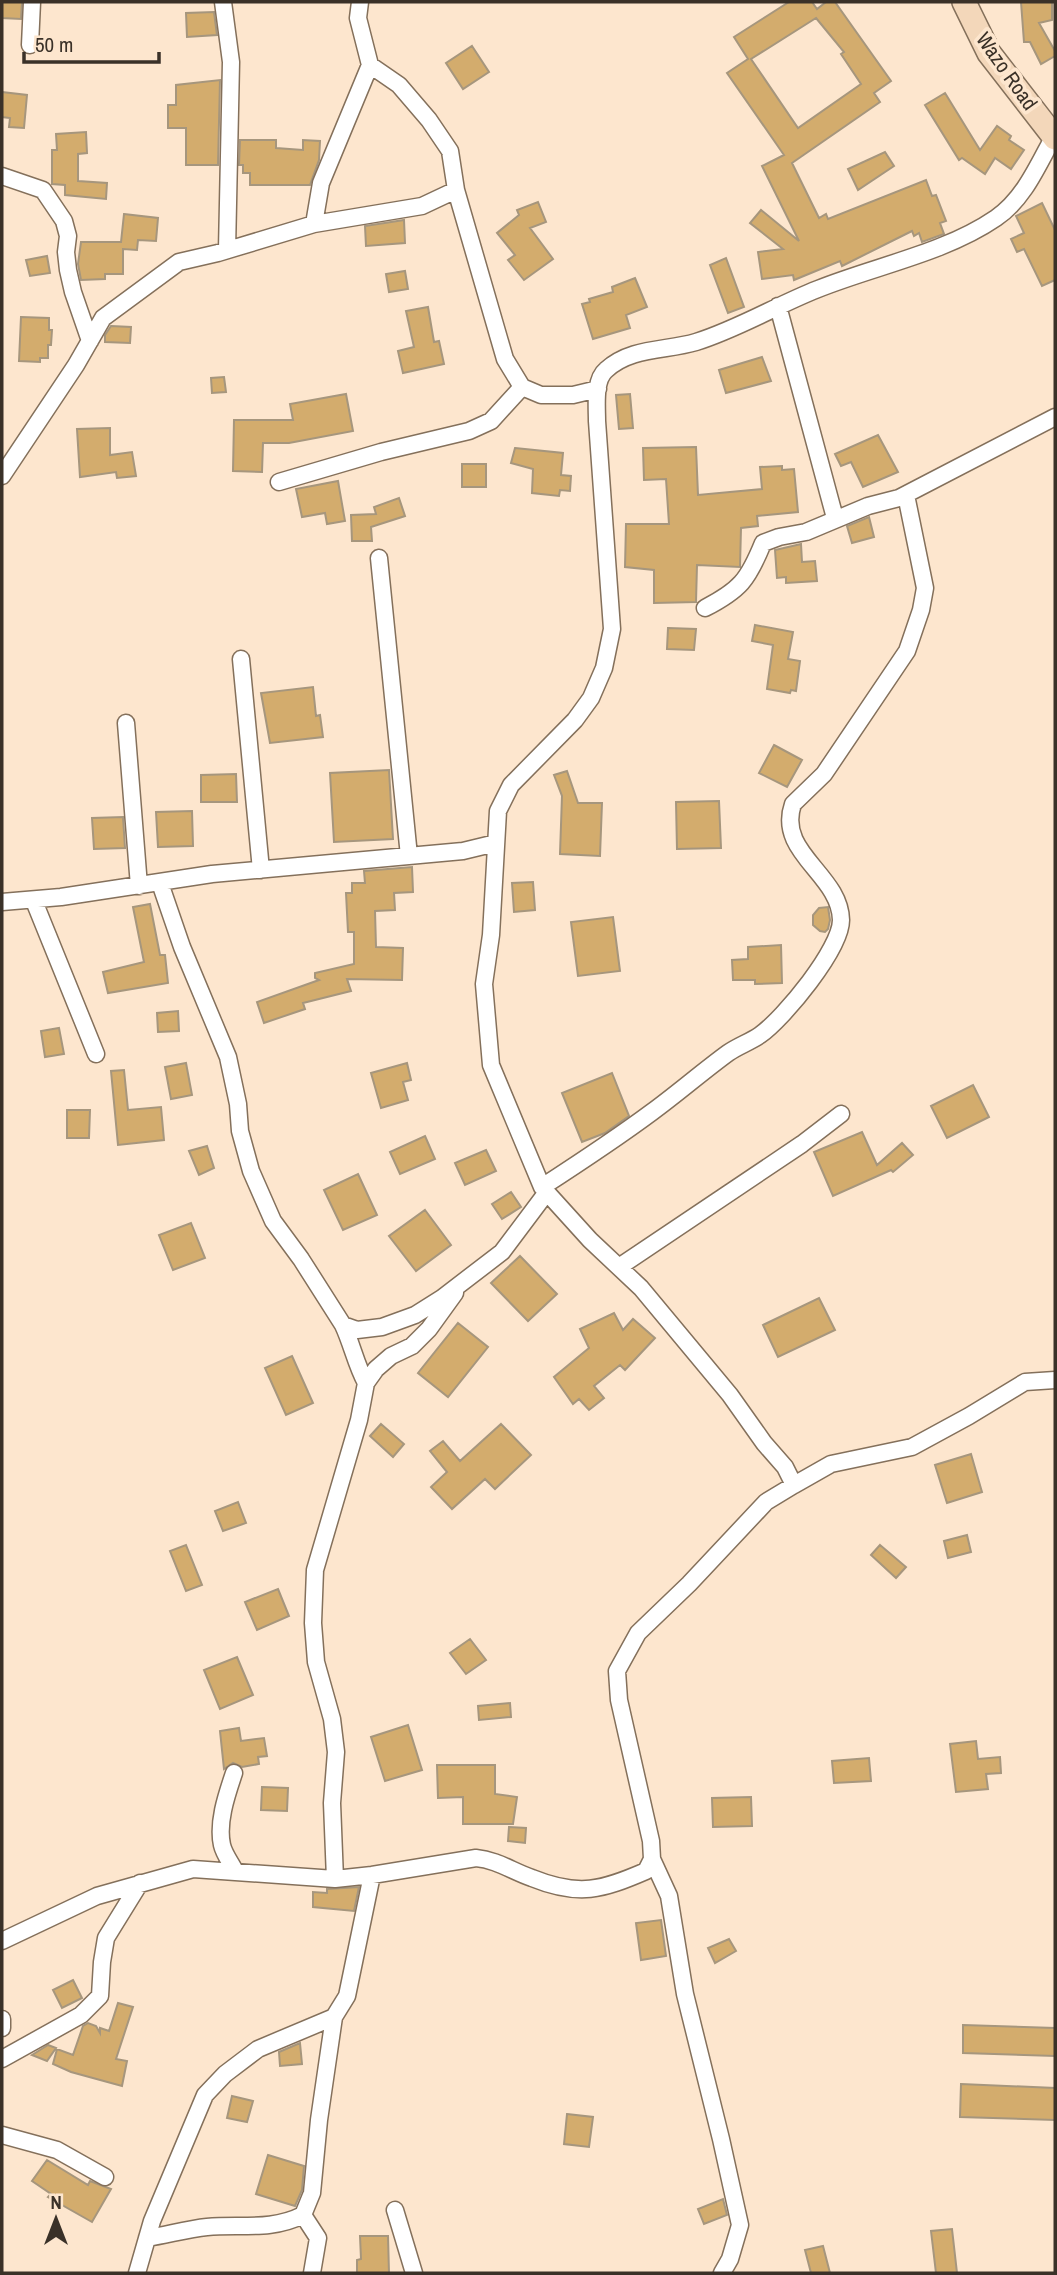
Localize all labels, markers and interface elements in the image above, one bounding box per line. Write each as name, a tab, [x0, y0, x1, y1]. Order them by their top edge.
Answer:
scale bar	[24, 21, 159, 65]
street label: Wazo Road	[969, 26, 1045, 116]
text: 50 m	[35, 30, 73, 59]
north arrow	[21, 2184, 91, 2254]
text: N	[50, 2189, 62, 2215]

